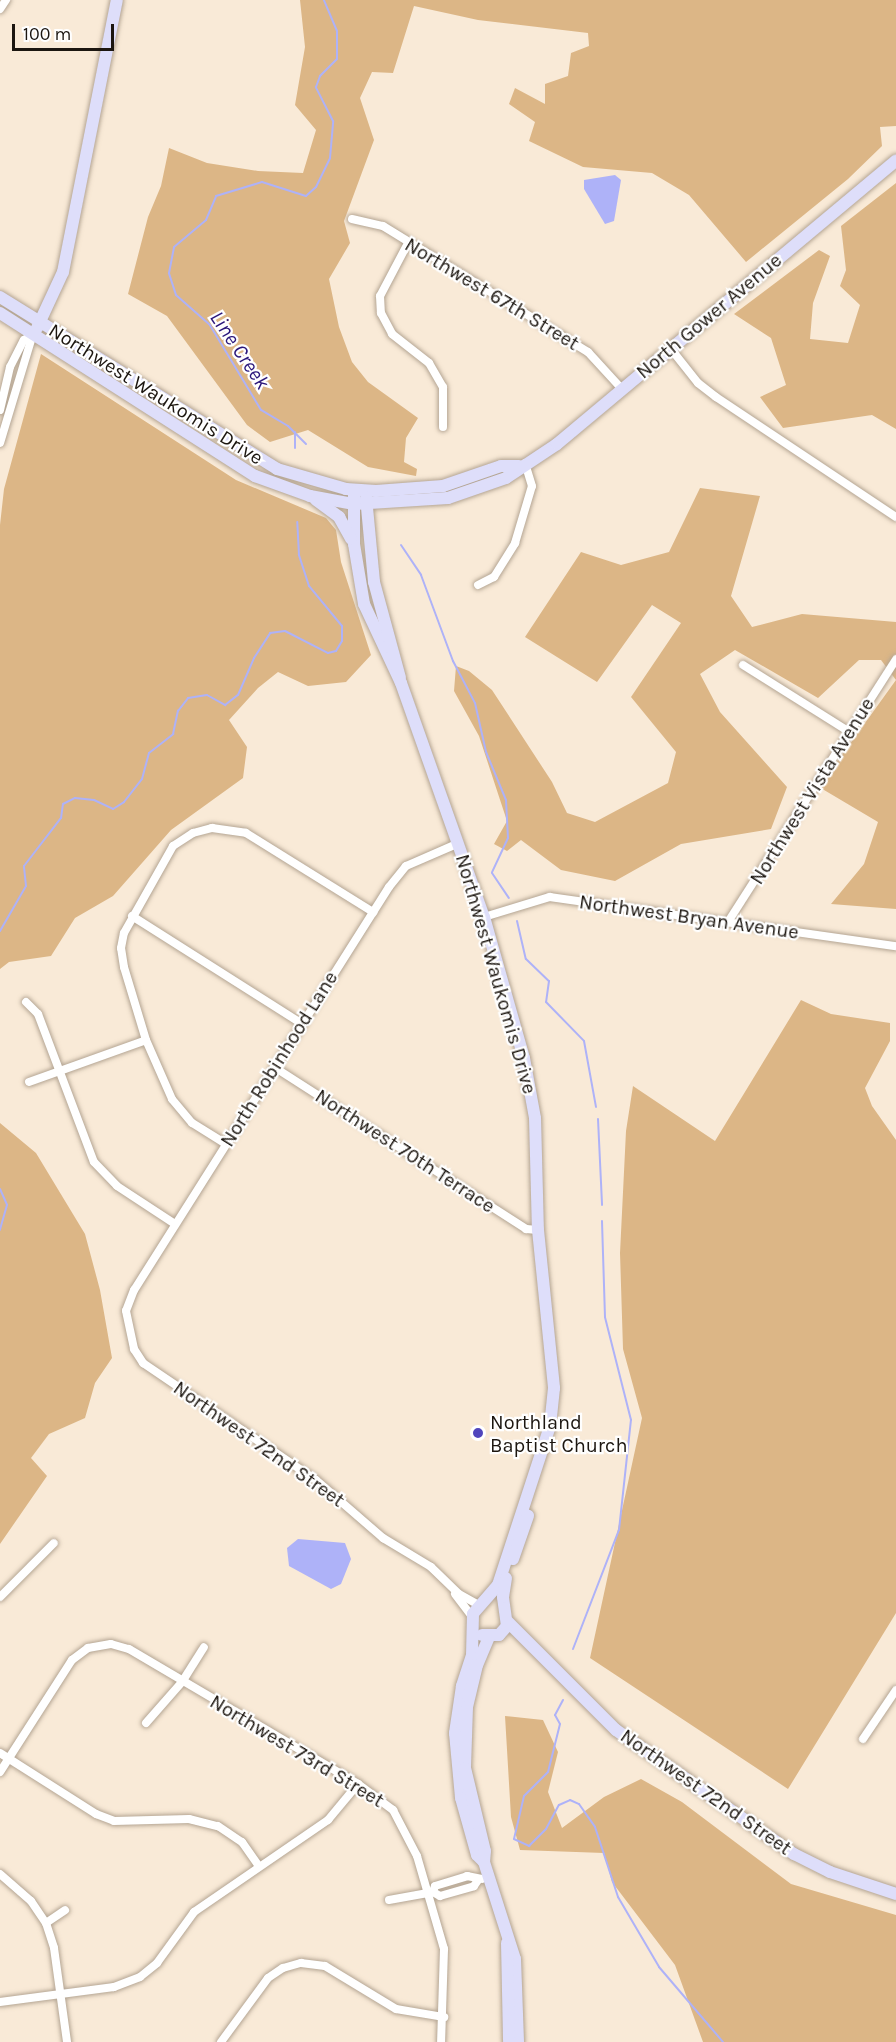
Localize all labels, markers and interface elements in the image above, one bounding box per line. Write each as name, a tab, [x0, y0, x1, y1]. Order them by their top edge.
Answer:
scale bar	[15, 12, 117, 50]
text: 100 m	[23, 23, 71, 45]
street label: Northwest 67th Street	[401, 232, 583, 356]
street label: North Gower Avenue	[631, 248, 787, 384]
water label: Line Creek	[205, 306, 275, 394]
street label: Northwest Waukomis Drive	[44, 318, 268, 470]
street label: Northwest Vista Avenue	[745, 693, 879, 889]
street label: Northwest Waukomis Drive	[450, 851, 542, 1097]
street label: Northwest Bryan Avenue	[578, 890, 800, 944]
street label: North Robinhood Lane	[215, 967, 343, 1151]
street label: Northwest 70th Terrace	[311, 1084, 499, 1218]
street label: Northwest 72nd Street	[169, 1376, 349, 1512]
place label: Northland Baptist Church	[490, 1410, 627, 1457]
marker: Northland Baptist Church	[471, 1426, 485, 1440]
street label: Northwest 73rd Street	[206, 1689, 388, 1813]
street label: Northwest 72nd Street	[616, 1724, 796, 1860]

